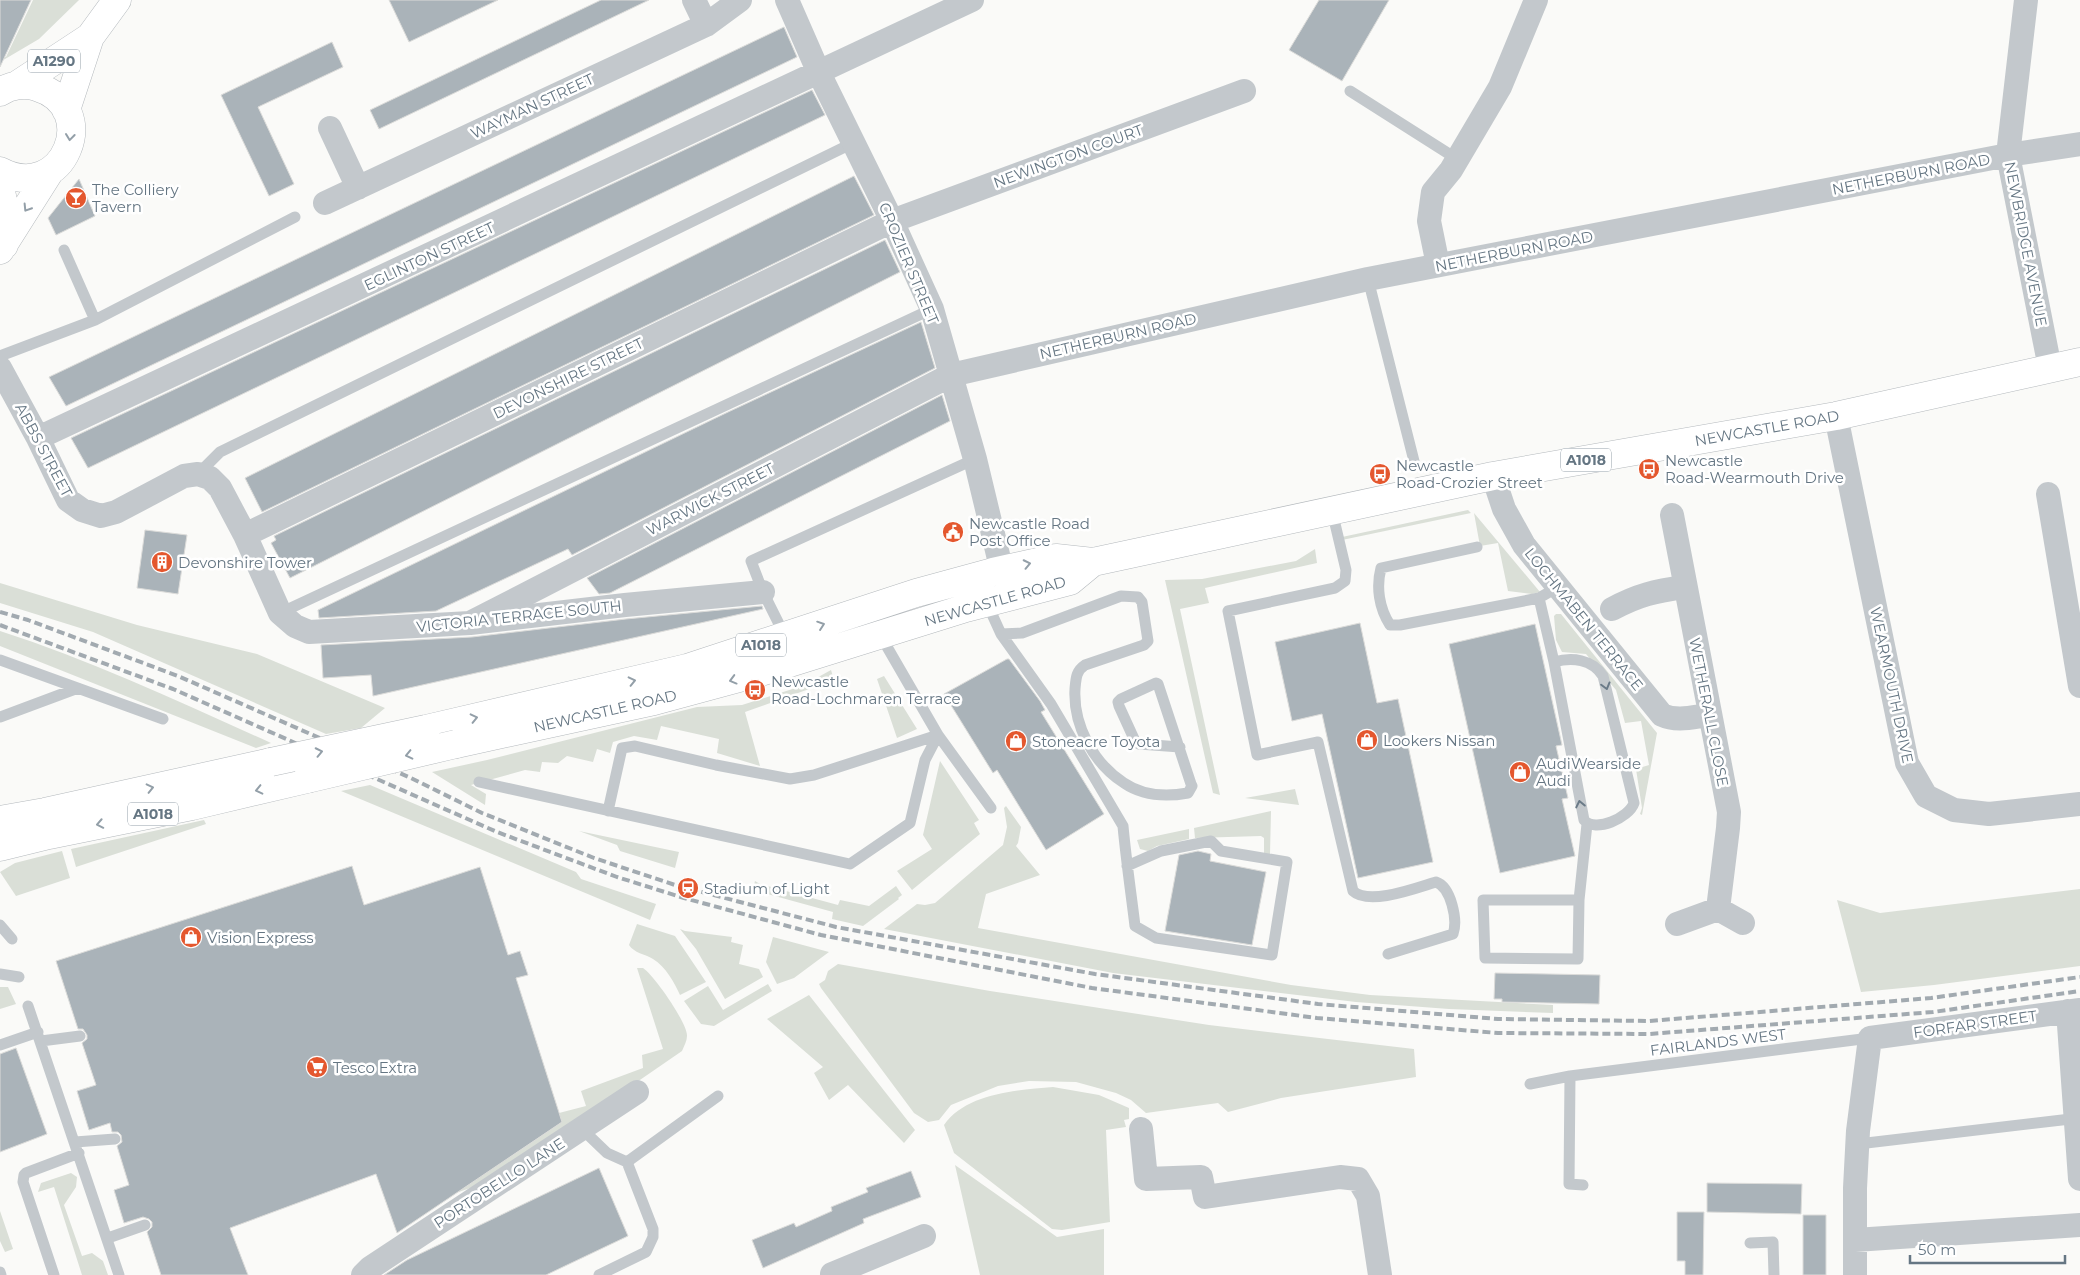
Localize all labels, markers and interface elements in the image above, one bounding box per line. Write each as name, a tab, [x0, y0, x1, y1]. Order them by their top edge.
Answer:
road number: A1290	[28, 49, 80, 72]
street label: WAYMAN STREET	[467, 69, 597, 143]
street label: NEWINGTON COURT	[991, 120, 1146, 192]
one-way arrow	[65, 134, 76, 142]
street label: NETHERBURN ROAD	[1830, 149, 1992, 199]
street label: NEWBRIDGE AVENUE	[2001, 160, 2051, 328]
place label: The Colliery Tavern	[92, 180, 180, 216]
bar icon: The Colliery Tavern	[64, 186, 88, 210]
street label: CROZIER STREET	[875, 199, 943, 327]
one-way arrow	[24, 203, 33, 212]
street label: EGLINTON STREET	[361, 217, 498, 295]
street label: NETHERBURN ROAD	[1433, 226, 1595, 276]
street label: NETHERBURN ROAD	[1038, 309, 1198, 363]
street label: DEVONSHIRE STREET	[490, 333, 647, 423]
street label: ABBS STREET	[11, 400, 77, 501]
street label: NEWCASTLE ROAD	[1693, 406, 1841, 450]
road number: A1018	[1561, 448, 1611, 472]
place label: Newcastle Road-Wearmouth Drive	[1665, 451, 1844, 487]
place label: Newcastle Road-Crozier Street	[1396, 456, 1543, 492]
bus stop icon: Newcastle Road-Wearmouth Drive	[1637, 457, 1661, 481]
street label: WARWICK STREET	[643, 458, 778, 540]
bus stop icon: Newcastle Road-Crozier Street	[1368, 462, 1392, 486]
place label: Newcastle Road Post Office	[969, 514, 1090, 550]
public building icon: Newcastle Road Post Office	[941, 520, 965, 544]
street label: LOCHMABEN TERRACE	[1521, 544, 1647, 694]
building icon: Devonshire Tower	[150, 550, 174, 574]
place label: Devonshire Tower	[178, 553, 312, 572]
one-way arrow	[1023, 559, 1031, 570]
street label: NEWCASTLE ROAD	[922, 572, 1068, 630]
street label: VICTORIA TERRACE SOUTH	[416, 596, 622, 636]
street label: WEARMOUTH DRIVE	[1866, 605, 1918, 765]
one-way arrow	[816, 621, 825, 631]
road number: A1018	[736, 634, 786, 656]
street label: WETHERALL CLOSE	[1685, 636, 1733, 788]
place label: Newcastle Road-Lochmaren Terrace	[771, 672, 961, 708]
one-way arrow	[729, 674, 737, 684]
one-way arrow	[627, 676, 636, 687]
bus stop icon: Newcastle Road-Lochmaren Terrace	[743, 678, 767, 702]
one-way arrow	[1600, 682, 1611, 691]
street label: NEWCASTLE ROAD	[532, 685, 678, 737]
one-way arrow	[469, 713, 478, 724]
shop icon: Lookers Nissan	[1355, 728, 1379, 752]
shop icon: Stoneacre Toyota	[1004, 729, 1028, 753]
place label: Lookers Nissan	[1383, 731, 1495, 750]
place label: Stoneacre Toyota	[1032, 732, 1160, 751]
one-way arrow	[314, 747, 323, 757]
one-way arrow	[404, 749, 413, 760]
place label: AudiWearside Audi	[1536, 754, 1641, 790]
shop icon: AudiWearside Audi	[1508, 760, 1532, 784]
one-way arrow	[146, 783, 155, 794]
one-way arrow	[255, 784, 264, 795]
one-way arrow	[1575, 800, 1586, 809]
road number: A1018	[128, 802, 178, 826]
one-way arrow	[96, 819, 105, 829]
station icon: Stadium of Light	[676, 876, 700, 900]
place label: Stadium of Light	[704, 879, 830, 898]
shop icon: Vision Express	[179, 925, 203, 949]
place label: Vision Express	[207, 928, 314, 947]
street label: FORFAR STREET	[1912, 1006, 2038, 1042]
street label: FAIRLANDS WEST	[1649, 1024, 1787, 1060]
supermarket icon: Tesco Extra	[305, 1055, 329, 1079]
place label: Tesco Extra	[333, 1058, 417, 1077]
street label: PORTOBELLO LANE	[430, 1134, 568, 1232]
scale bar	[1910, 1232, 2065, 1264]
text: 50 m	[1918, 1240, 1956, 1259]

